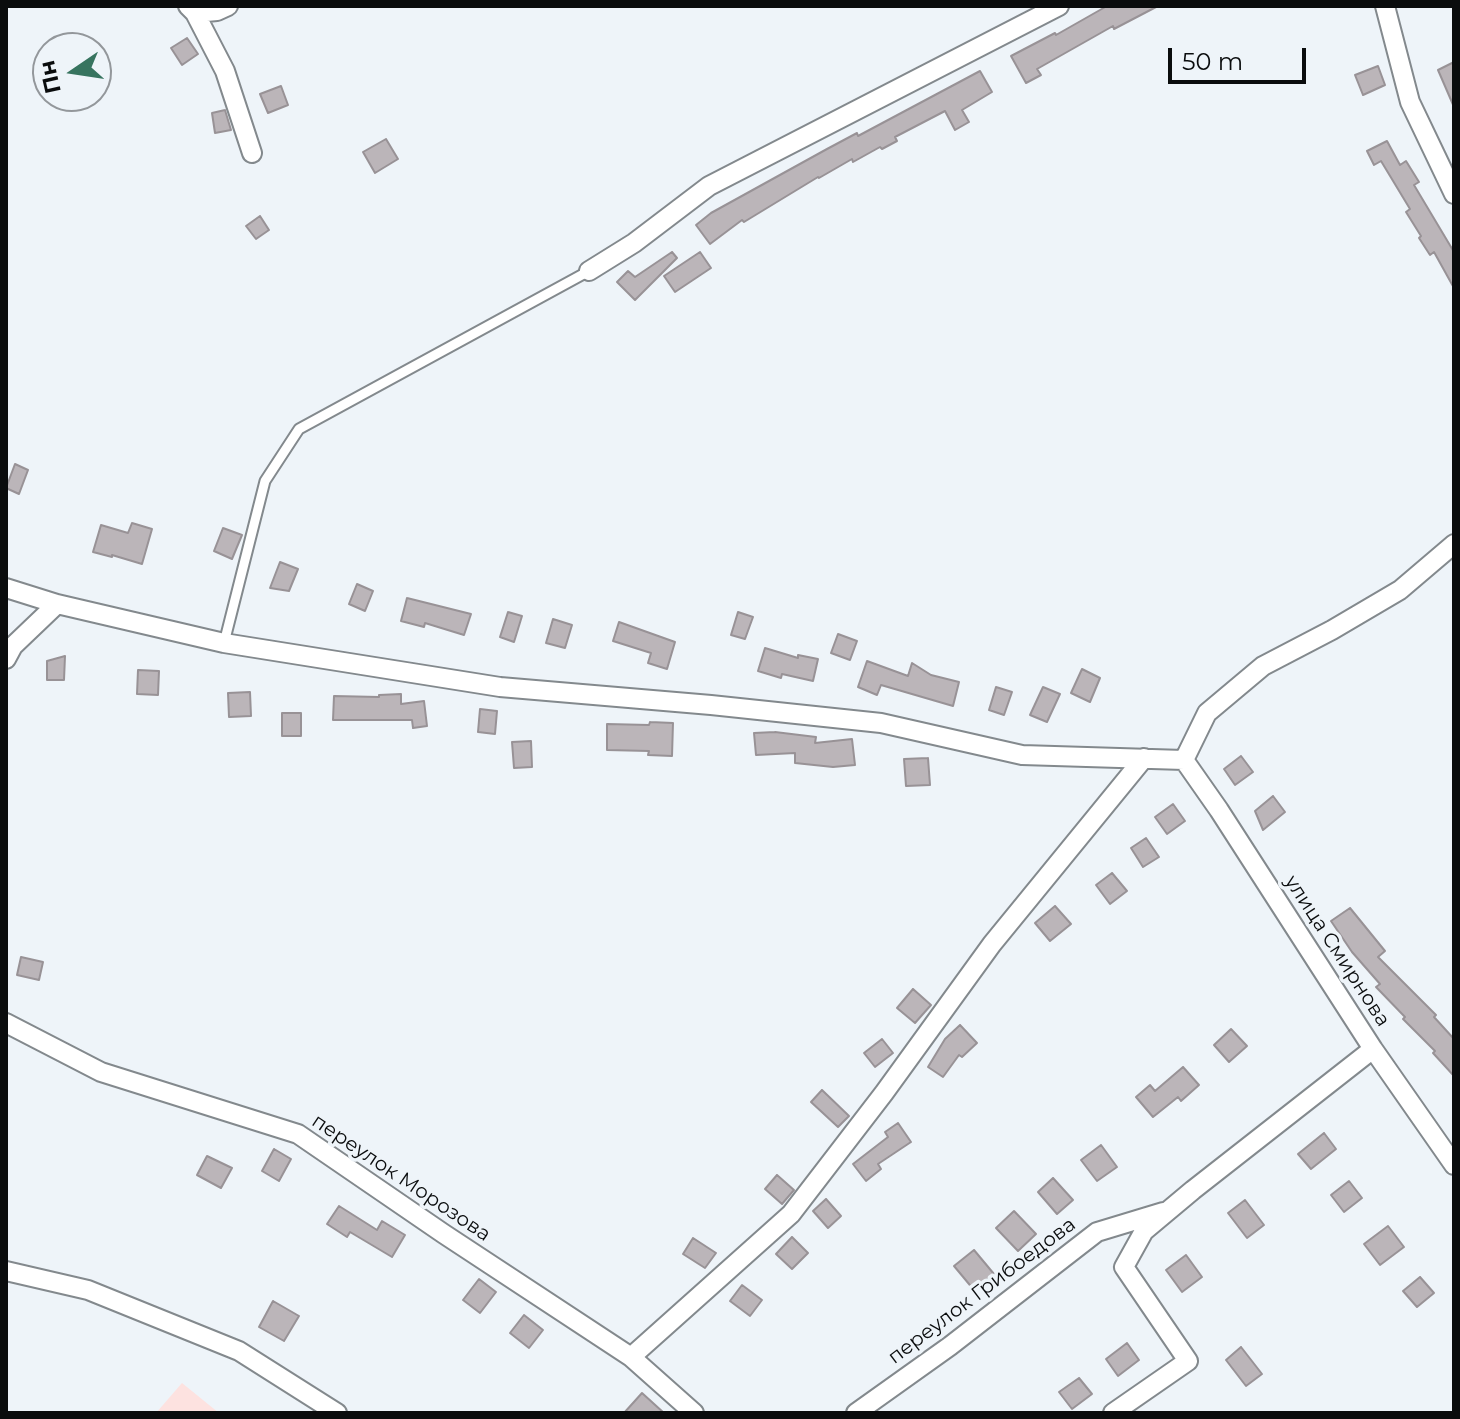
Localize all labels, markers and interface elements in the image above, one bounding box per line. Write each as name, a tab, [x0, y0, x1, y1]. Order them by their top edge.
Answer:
north arrow	[32, 32, 112, 112]
scale bar	[1172, 32, 1310, 82]
text: 50 m	[1182, 47, 1243, 76]
text: Пн	[33, 58, 67, 96]
street label: улица Смирнова	[1279, 871, 1395, 1031]
street label: переулок Морозова	[307, 1109, 495, 1247]
street label: переулок Грибоедова	[883, 1213, 1081, 1369]

